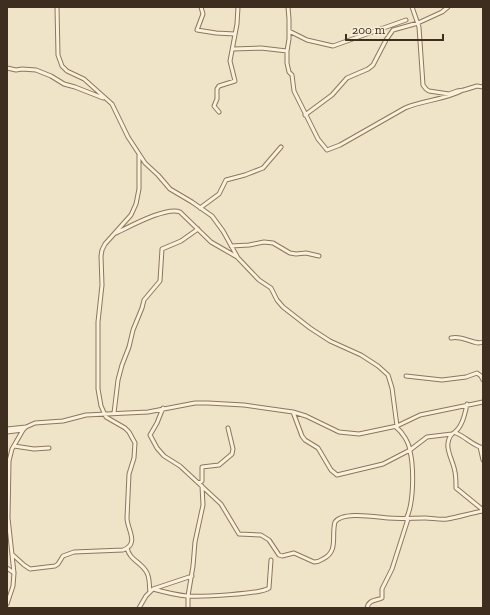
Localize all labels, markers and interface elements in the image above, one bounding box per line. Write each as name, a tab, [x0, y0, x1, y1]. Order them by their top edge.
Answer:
scale bar	[346, 16, 443, 42]
text: 200 m	[352, 23, 386, 37]

